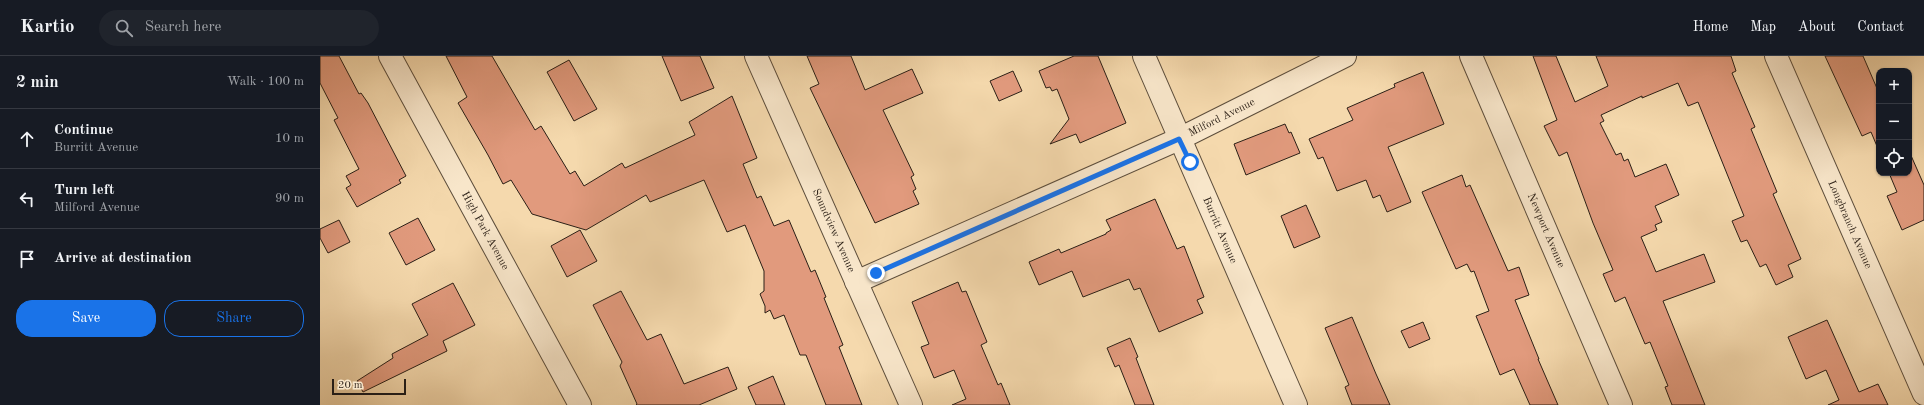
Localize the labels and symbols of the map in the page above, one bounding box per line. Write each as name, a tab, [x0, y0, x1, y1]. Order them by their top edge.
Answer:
street label: Milford Avenue	[1187, 96, 1257, 139]
route start	[1181, 153, 1199, 171]
street label: Longbranch Avenue	[1826, 179, 1874, 270]
street label: Soundview Avenue	[810, 187, 857, 274]
street label: High Park Avenue	[459, 190, 511, 272]
street label: Newport Avenue	[1525, 192, 1567, 269]
street label: Burritt Avenue	[1201, 195, 1239, 265]
route end	[867, 264, 885, 282]
scale bar	[332, 377, 406, 396]

